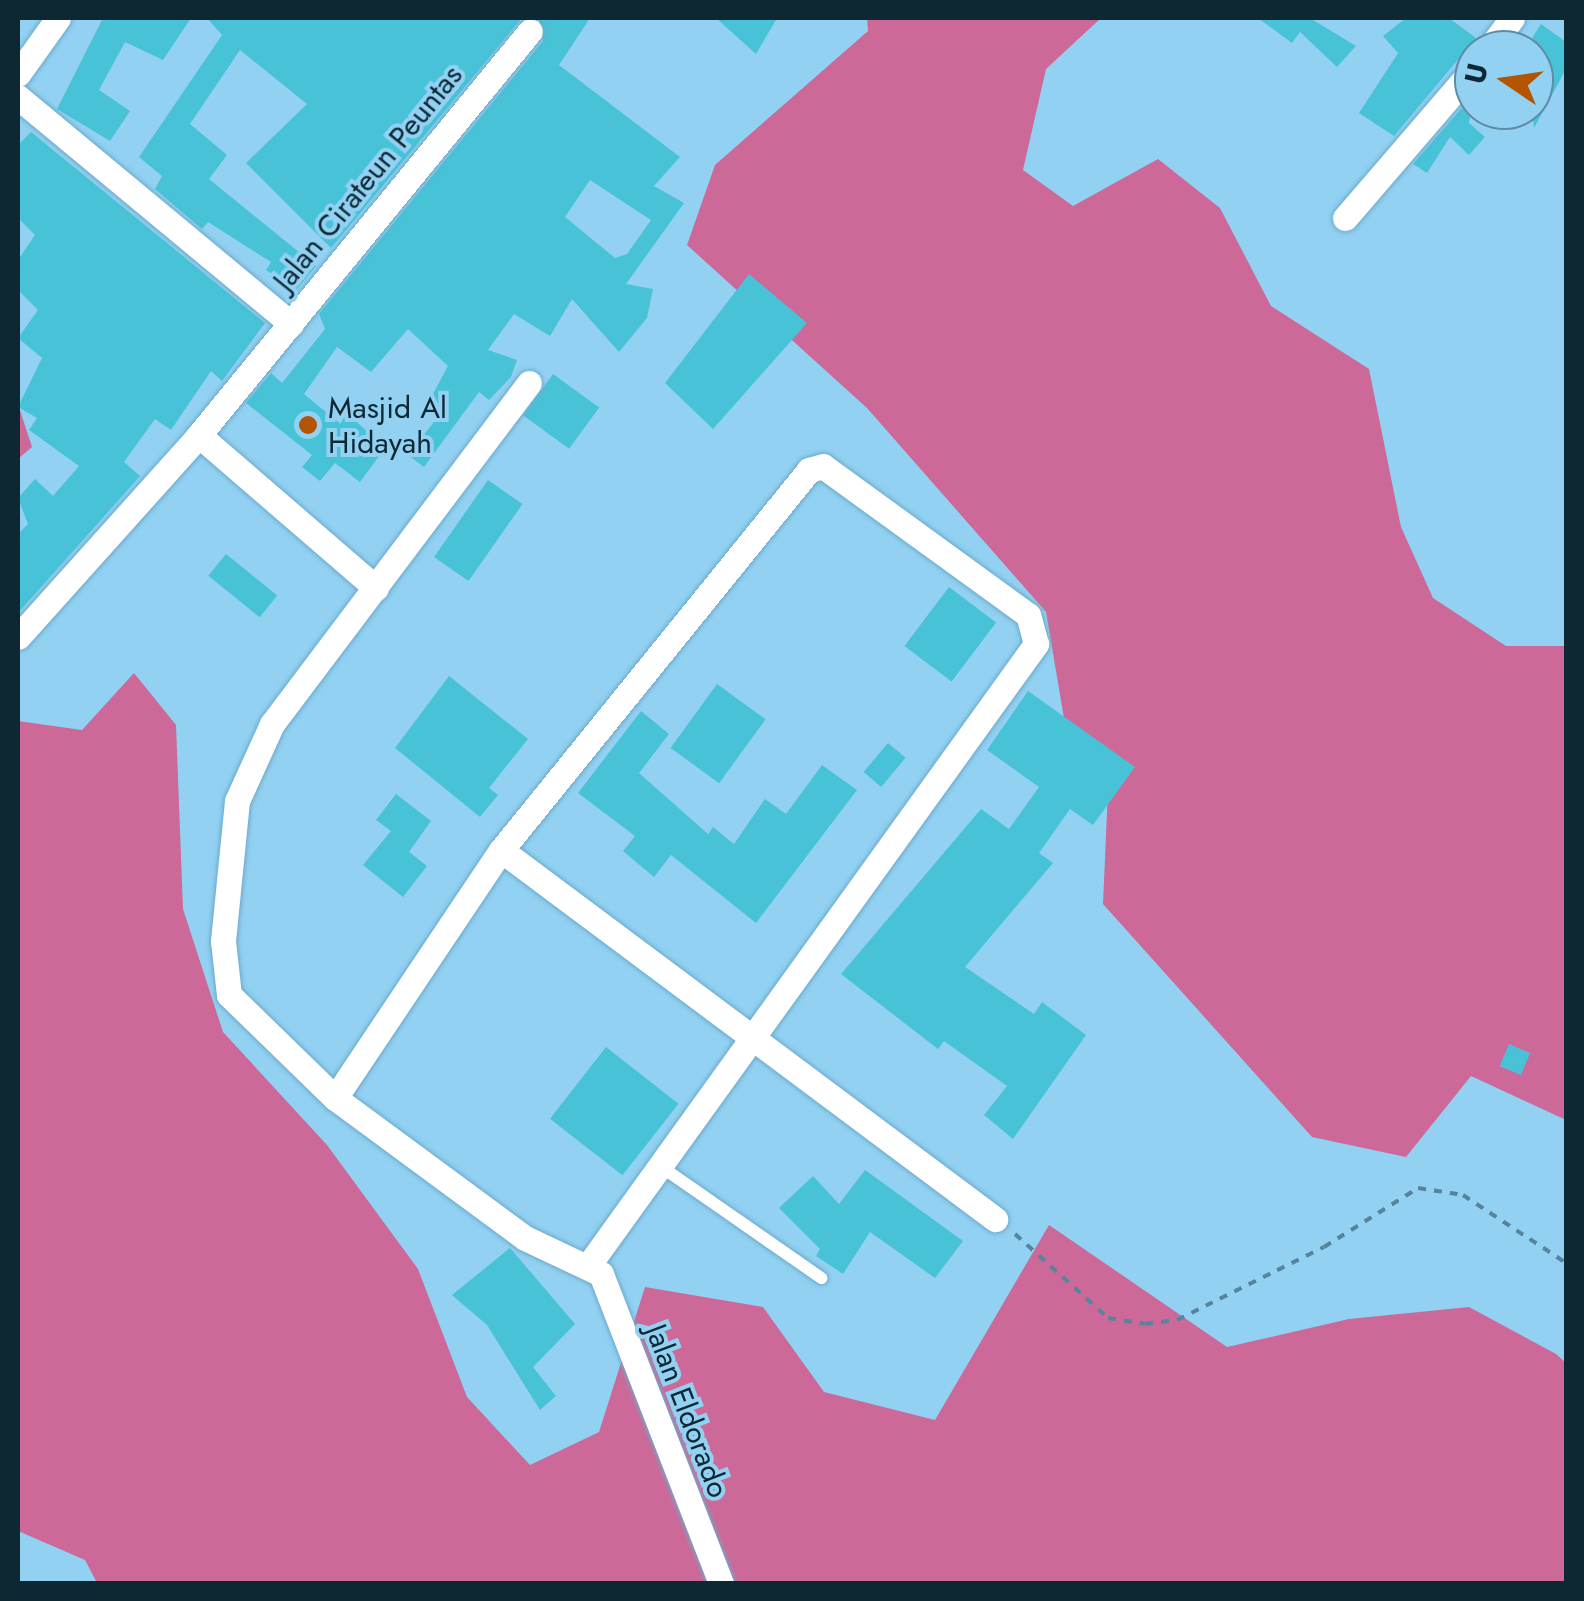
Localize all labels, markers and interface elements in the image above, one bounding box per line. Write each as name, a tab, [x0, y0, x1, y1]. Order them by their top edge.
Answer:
north arrow	[1454, 30, 1554, 130]
street label: Jalan Cirateun Peuntas	[266, 58, 470, 298]
text: U	[1454, 59, 1498, 88]
place label: Masjid Al Hidayah	[328, 390, 447, 460]
marker: Masjid Al Hidayah	[297, 414, 319, 436]
street label: Jalan Eldorado	[637, 1319, 737, 1503]

